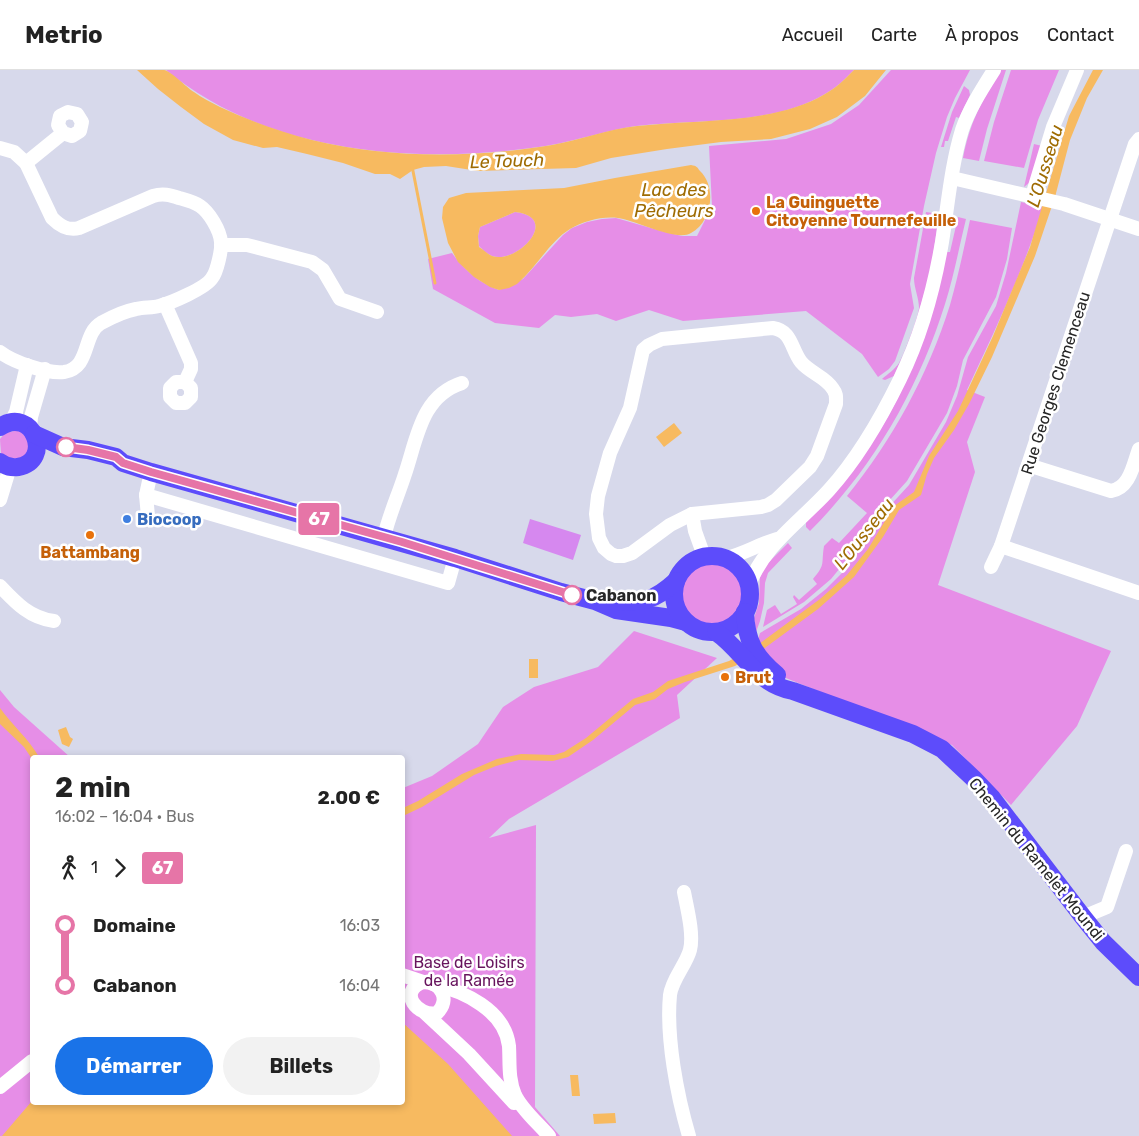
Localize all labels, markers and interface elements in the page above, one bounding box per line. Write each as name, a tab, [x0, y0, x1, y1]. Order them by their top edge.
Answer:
text: Metrio	[25, 21, 103, 49]
text: Accueil	[782, 24, 843, 46]
text: Carte	[871, 24, 917, 46]
text: À propos	[945, 24, 1019, 46]
text: Contact	[1047, 24, 1114, 46]
water label: L'Ousseau	[1022, 122, 1068, 210]
water label: Le Touch	[469, 149, 545, 173]
water label: Lac des Pêcheurs	[634, 179, 714, 222]
place label: La Guinguette Citoyenne Tournefeuille	[766, 193, 956, 230]
marker: La Guinguette Citoyenne Tournefeuille	[750, 205, 762, 217]
street label: Rue Georges Clemenceau	[1017, 289, 1094, 477]
unlabelled marker	[56, 437, 76, 457]
water label: L'Ousseau	[829, 494, 899, 574]
line badge: 67	[296, 503, 342, 535]
text: 67	[308, 508, 330, 530]
place label: Biocoop	[137, 510, 202, 529]
marker: Biocoop	[121, 513, 133, 525]
marker: Battambang	[84, 529, 96, 541]
place label: Battambang	[40, 543, 140, 562]
marker: Cabanon	[562, 585, 582, 605]
place label: Cabanon	[586, 586, 657, 605]
place label: Brut	[735, 668, 772, 687]
marker: Brut	[719, 671, 731, 683]
text: 2 min	[55, 771, 131, 804]
street label: Chemin du Ramelet Moundi	[965, 774, 1108, 945]
text: 2.00 €	[318, 786, 380, 809]
text: 16:02 – 16:04 · Bus	[55, 807, 194, 826]
icon: walk	[55, 854, 83, 882]
icon: forward	[106, 854, 134, 882]
text: 67	[152, 857, 173, 879]
text: 1	[91, 858, 98, 877]
text: Domaine	[93, 914, 176, 937]
text: 16:03	[340, 916, 380, 935]
park label: Base de Loisirs de la Ramée	[413, 953, 525, 990]
text: Cabanon	[93, 974, 177, 997]
text: 16:04	[339, 976, 380, 995]
button: Démarrer	[55, 1037, 213, 1095]
button: Billets	[223, 1037, 380, 1095]

